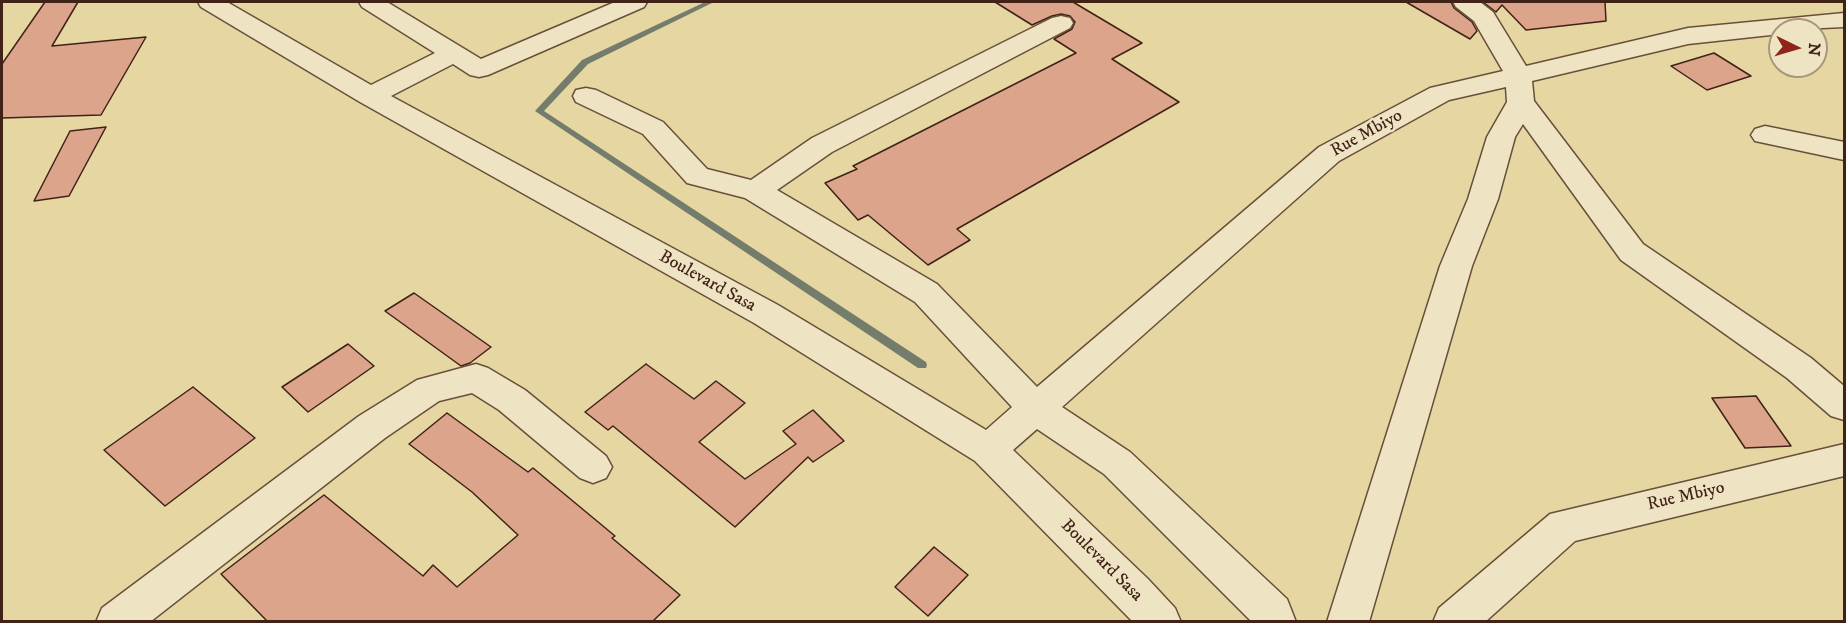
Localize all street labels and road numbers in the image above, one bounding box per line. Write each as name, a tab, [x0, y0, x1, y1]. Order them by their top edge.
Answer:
street label: Rue Mbiyo	[1327, 105, 1407, 163]
street label: Boulevard Sasa	[655, 247, 759, 317]
street label: Rue Mbiyo	[1645, 478, 1727, 516]
street label: Boulevard Sasa	[1055, 515, 1147, 607]

